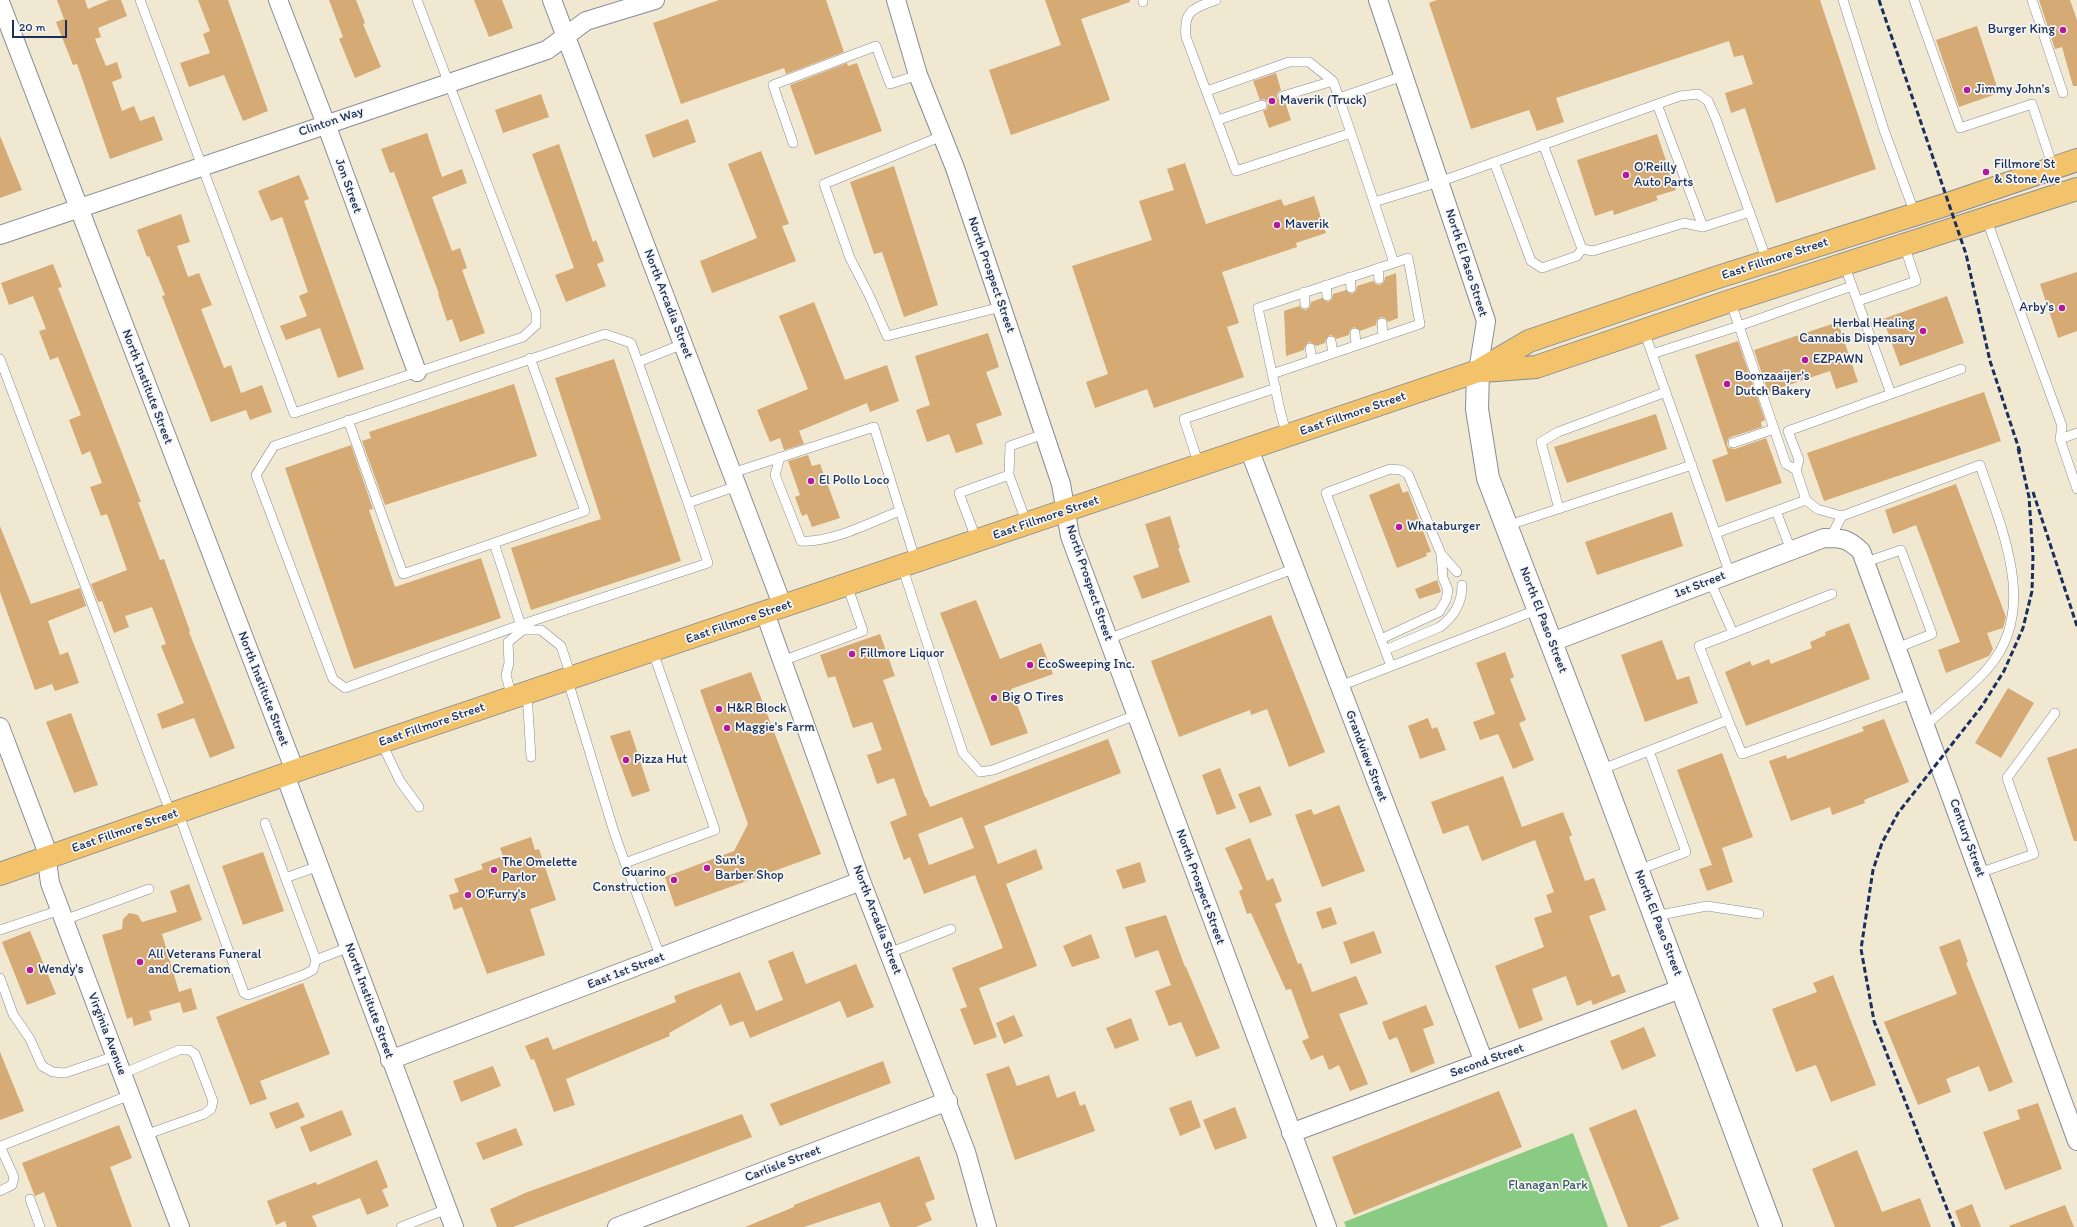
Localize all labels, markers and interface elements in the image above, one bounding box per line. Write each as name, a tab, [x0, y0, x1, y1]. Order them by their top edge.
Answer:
scale bar	[14, 12, 69, 38]
text: 20 m	[19, 20, 46, 34]
place label: Burger King	[1988, 22, 2055, 38]
marker: Burger King	[2058, 25, 2068, 35]
place label: Jimmy John's	[1975, 82, 2050, 98]
marker: Jimmy John's	[1962, 85, 1972, 95]
place label: Maverik (Truck)	[1280, 93, 1367, 109]
marker: Maverik (Truck)	[1267, 96, 1277, 106]
street label: Clinton Way	[297, 104, 365, 140]
street label: Jon Street	[331, 156, 365, 216]
place label: Fillmore St & Stone Ave	[1994, 157, 2061, 188]
place label: O'Reilly Auto Parts	[1634, 160, 1693, 191]
marker: Fillmore St & Stone Ave	[1981, 167, 1991, 177]
marker: O'Reilly Auto Parts	[1621, 170, 1631, 180]
street label: North El Paso Street	[1441, 207, 1491, 319]
street label: North Prospect Street	[964, 215, 1018, 335]
place label: Maverik	[1285, 217, 1329, 233]
marker: Maverik	[1272, 220, 1282, 230]
street label: East Fillmore Street	[1720, 234, 1830, 284]
street label: North Arcadia Street	[640, 247, 696, 361]
place label: Arby's	[2019, 300, 2054, 316]
marker: Arby's	[2057, 303, 2067, 313]
place label: Herbal Healing Cannabis Dispensary	[1799, 316, 1915, 347]
marker: Herbal Healing Cannabis Dispensary	[1918, 326, 1928, 336]
street label: North Institute Street	[118, 327, 176, 447]
place label: EZPAWN	[1813, 352, 1863, 368]
marker: EZPAWN	[1800, 355, 1810, 365]
place label: Boonzaaijer's Dutch Bakery	[1735, 369, 1811, 400]
marker: Boonzaaijer's Dutch Bakery	[1722, 379, 1732, 389]
street label: East Fillmore Street	[1298, 389, 1408, 439]
place label: El Pollo Loco	[819, 473, 889, 489]
marker: El Pollo Loco	[806, 476, 816, 486]
street label: East Fillmore Street	[991, 493, 1101, 543]
place label: Whataburger	[1407, 519, 1480, 535]
marker: Whataburger	[1394, 522, 1404, 532]
street label: North Prospect Street	[1062, 523, 1116, 643]
street label: North El Paso Street	[1516, 565, 1570, 675]
street label: 1st Street	[1672, 568, 1728, 602]
street label: East Fillmore Street	[684, 597, 794, 647]
street label: North Institute Street	[234, 629, 292, 749]
place label: Fillmore Liquor	[860, 646, 944, 662]
marker: Fillmore Liquor	[847, 649, 857, 659]
place label: EcoSweeping Inc.	[1038, 657, 1135, 673]
marker: EcoSweeping Inc.	[1025, 660, 1035, 670]
place label: Big O Tires	[1002, 690, 1063, 706]
marker: Big O Tires	[989, 693, 999, 703]
street label: East Fillmore Street	[377, 700, 487, 750]
place label: H&R Block	[727, 701, 787, 717]
marker: H&R Block	[714, 704, 724, 714]
street label: Grandview Street	[1341, 708, 1391, 804]
place label: Maggie's Farm	[735, 720, 815, 736]
marker: Maggie's Farm	[722, 723, 732, 733]
place label: Pizza Hut	[634, 752, 687, 768]
marker: Pizza Hut	[621, 755, 631, 765]
street label: Century Street	[1946, 797, 1988, 879]
street label: East Fillmore Street	[70, 806, 180, 856]
street label: North Prospect Street	[1172, 827, 1228, 947]
place label: Sun's Barber Shop	[715, 853, 784, 884]
place label: The Omelette Parlor	[502, 855, 577, 886]
marker: Sun's Barber Shop	[702, 863, 712, 873]
street label: North Arcadia Street	[849, 863, 905, 977]
marker: The Omelette Parlor	[489, 865, 499, 875]
place label: Guarino Construction	[593, 865, 666, 896]
street label: North El Paso Street	[1631, 868, 1685, 978]
marker: Guarino Construction	[669, 875, 679, 885]
place label: O'Furry's	[476, 887, 526, 903]
marker: O'Furry's	[463, 890, 473, 900]
street label: North Institute Street	[341, 941, 397, 1061]
place label: All Veterans Funeral and Cremation	[148, 947, 261, 978]
street label: East 1st Street	[585, 949, 667, 993]
marker: All Veterans Funeral and Cremation	[135, 957, 145, 967]
place label: Wendy's	[38, 962, 84, 978]
marker: Wendy's	[25, 965, 35, 975]
street label: Virginia Avenue	[84, 991, 130, 1077]
street label: Second Street	[1448, 1040, 1526, 1082]
street label: Carlisle Street	[743, 1142, 823, 1186]
park label: Flanagan Park	[1508, 1178, 1588, 1194]

